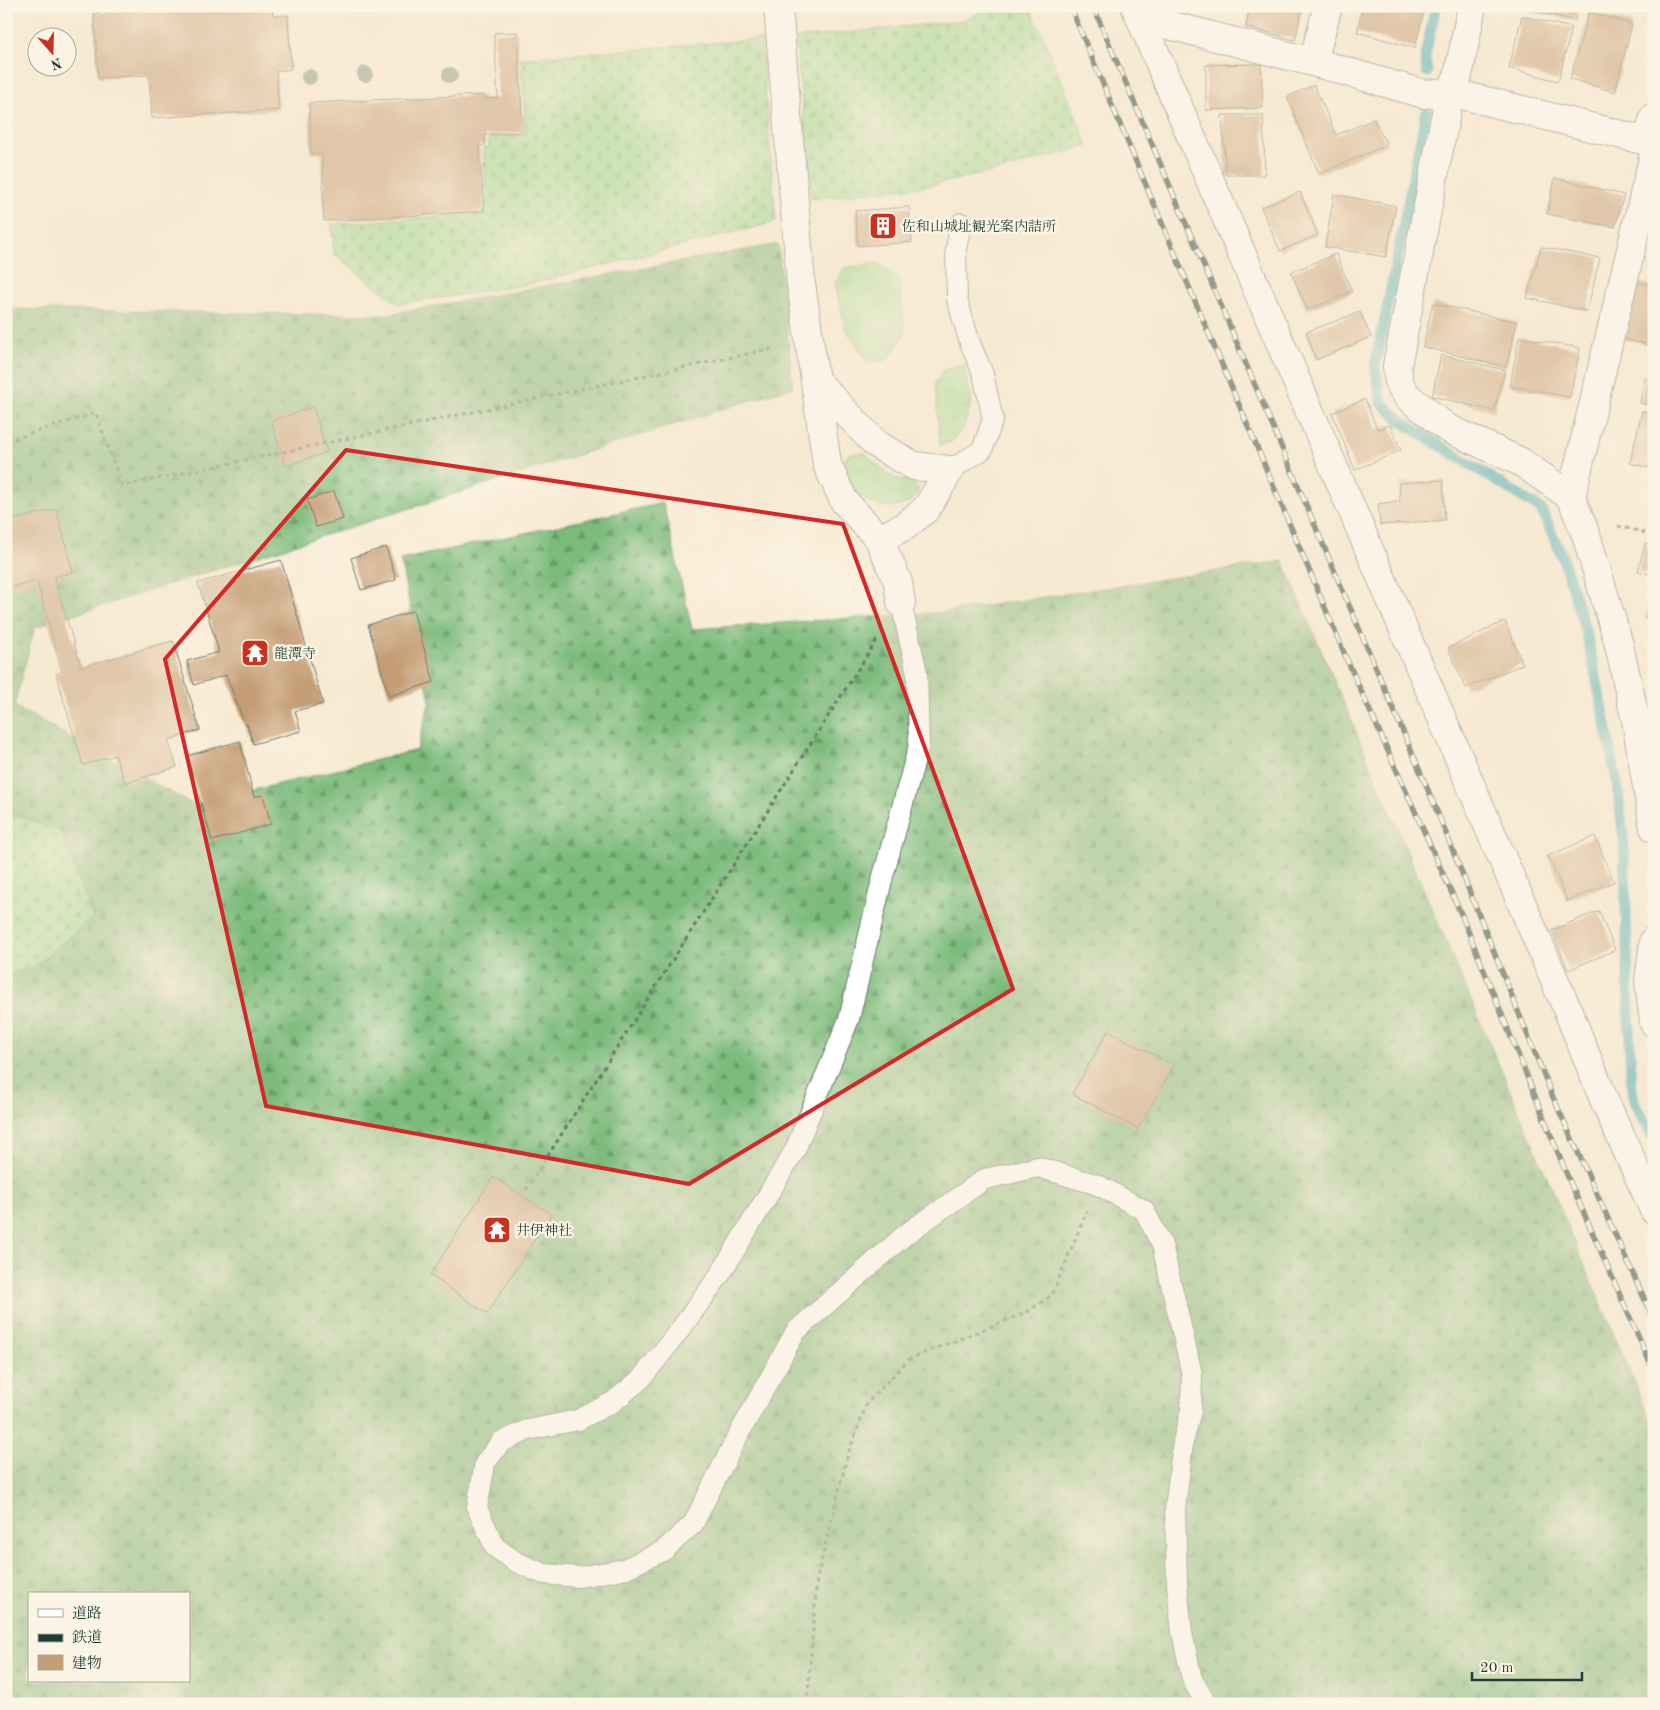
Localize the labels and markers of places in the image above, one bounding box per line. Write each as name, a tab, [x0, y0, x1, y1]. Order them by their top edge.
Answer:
building icon: 佐和山城址観光案内詰所	[868, 211, 898, 241]
place label: 佐和山城址観光案内詰所	[902, 219, 1056, 234]
temple icon: 龍潭寺	[240, 638, 270, 668]
place label: 龍潭寺	[274, 646, 316, 661]
temple icon: 井伊神社	[482, 1215, 512, 1245]
place label: 井伊神社	[516, 1223, 572, 1238]

